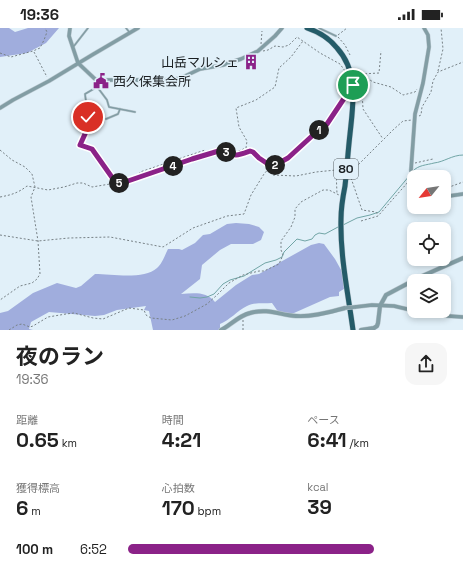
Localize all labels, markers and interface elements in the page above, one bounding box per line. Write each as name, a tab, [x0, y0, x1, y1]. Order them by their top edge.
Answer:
text: 19:36	[20, 5, 59, 24]
building icon: 山岳マルシェ	[242, 53, 260, 71]
place label: 山岳マルシェ	[161, 54, 239, 71]
pin	[336, 68, 370, 102]
public building icon: 西久保集会所	[92, 72, 110, 90]
place label: 西久保集会所	[113, 73, 191, 90]
icon: arrive	[342, 74, 364, 96]
pin	[71, 100, 105, 134]
icon: check	[77, 106, 99, 128]
pin: 1	[309, 120, 329, 140]
text: 1	[317, 123, 321, 137]
pin: 3	[216, 142, 236, 162]
text: 3	[223, 145, 229, 159]
pin: 2	[265, 155, 285, 175]
pin: 4	[163, 156, 183, 176]
text: 2	[272, 158, 278, 172]
text: 4	[170, 159, 177, 173]
road number: 80	[334, 159, 358, 179]
north arrow	[407, 170, 451, 214]
map controls	[407, 170, 451, 318]
pin: 5	[109, 173, 129, 193]
text: 5	[116, 176, 122, 190]
button: locate	[407, 222, 451, 266]
button: layers	[407, 274, 451, 318]
text: 夜のラン	[16, 342, 104, 370]
button: share	[405, 343, 447, 385]
text: 19:36	[16, 371, 49, 388]
text: 距離	[16, 413, 38, 427]
text: 時間	[162, 413, 184, 427]
text: ペース	[307, 413, 340, 427]
text: 0.65	[16, 427, 59, 453]
text: 4:21	[162, 427, 201, 453]
text: 6:41	[307, 427, 347, 453]
text: km	[59, 436, 77, 450]
text: /km	[347, 436, 369, 450]
text: kcal	[307, 480, 329, 494]
text: 獲得標高	[16, 481, 60, 495]
text: 心拍数	[162, 481, 195, 495]
text: 39	[307, 494, 332, 520]
text: 6	[16, 495, 28, 521]
text: 170	[162, 495, 195, 521]
text: m	[28, 504, 41, 518]
text: bpm	[195, 504, 221, 518]
text: 100 m	[16, 541, 53, 558]
text: 6:52	[80, 541, 107, 558]

